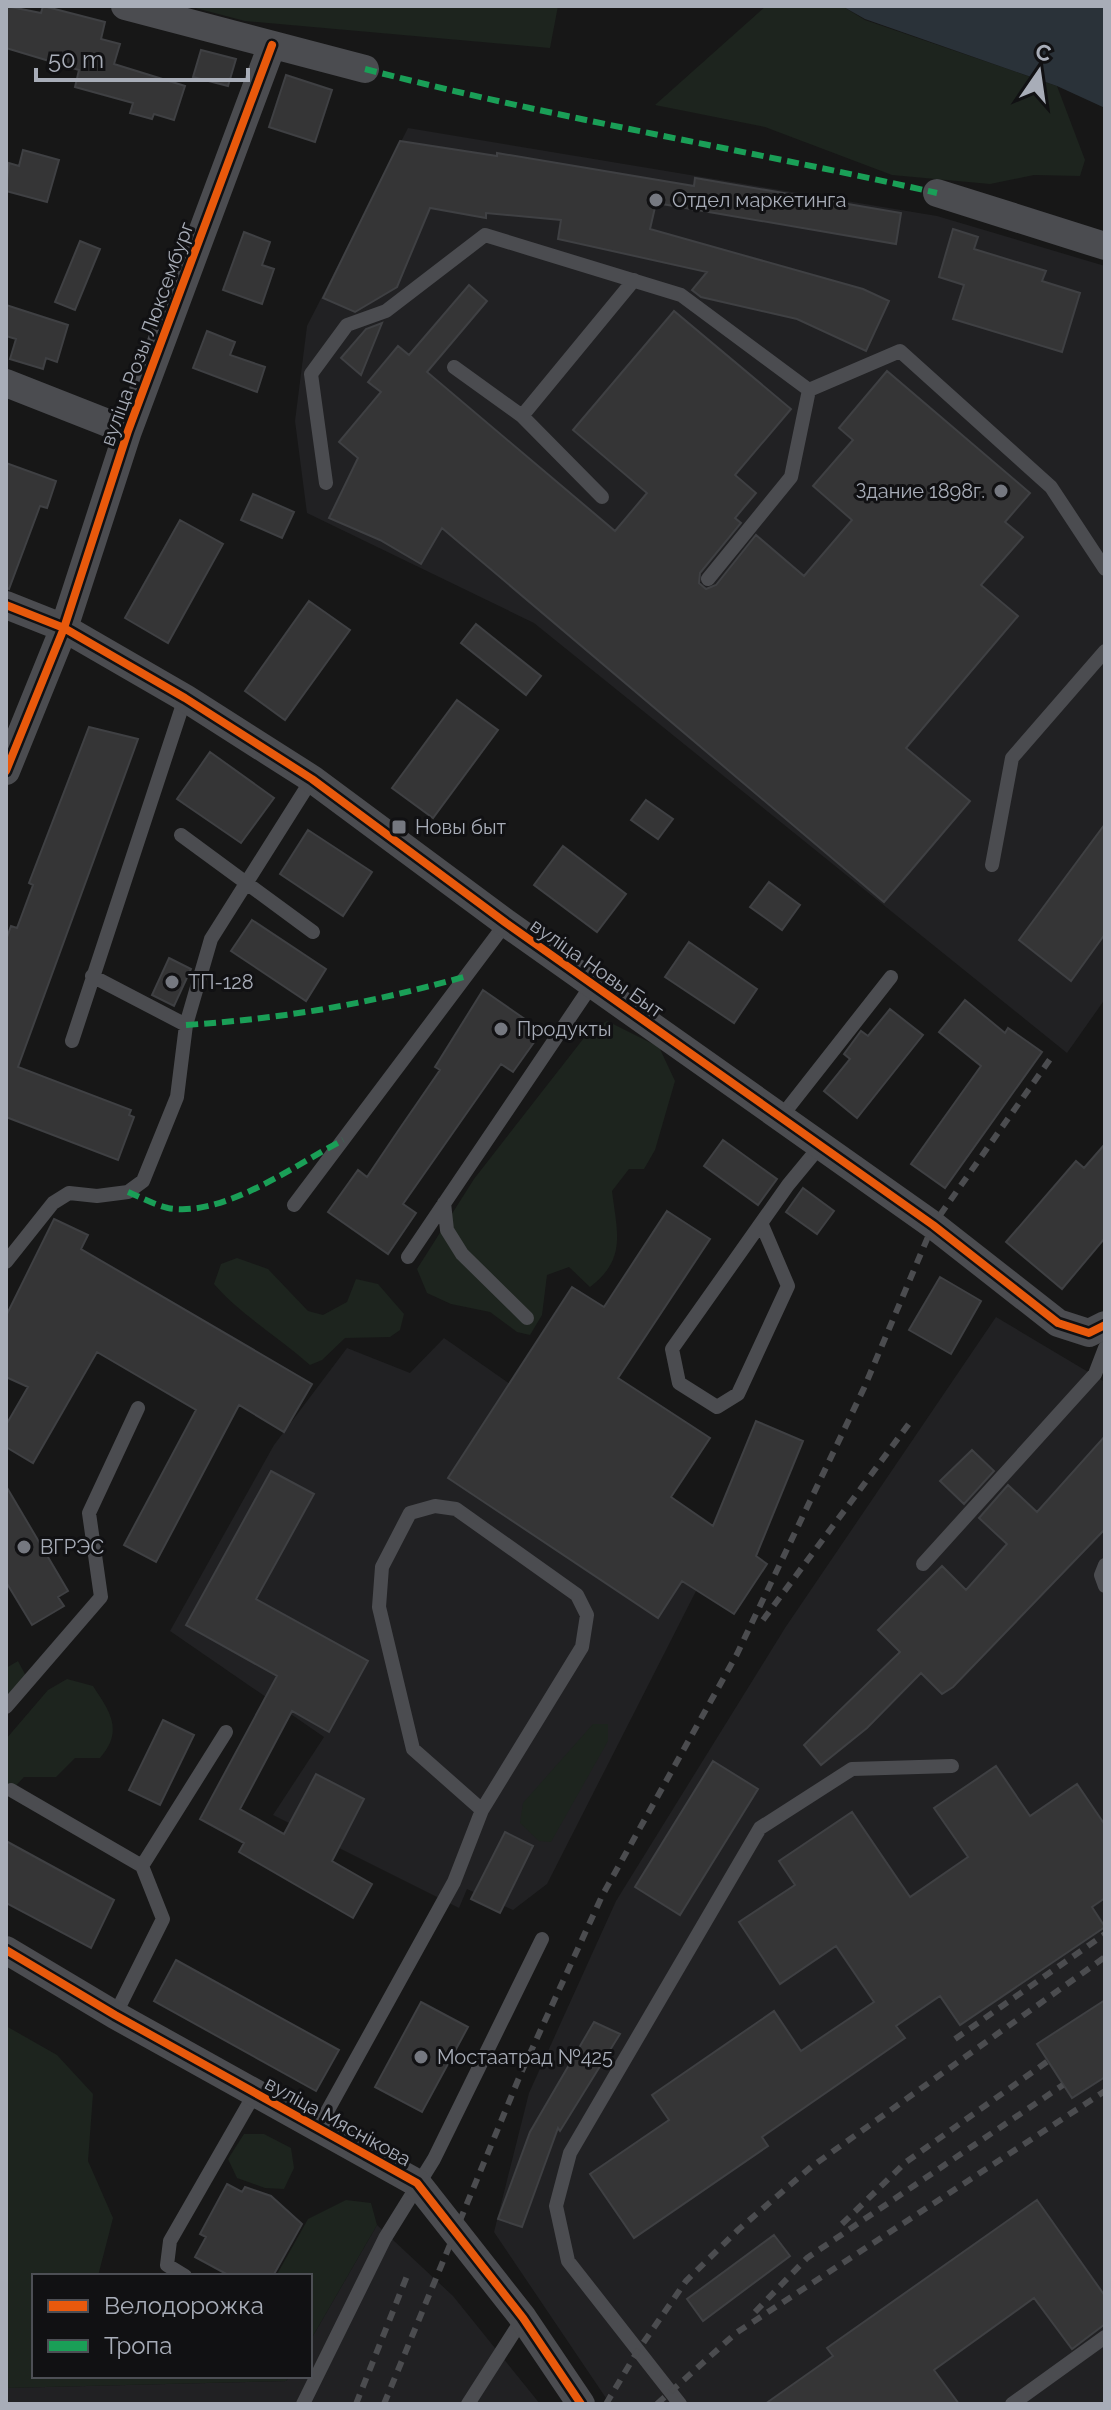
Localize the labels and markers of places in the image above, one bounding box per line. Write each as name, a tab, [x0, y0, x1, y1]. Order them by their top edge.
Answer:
place label: Отдел маркетинга	[672, 188, 846, 212]
marker: Отдел маркетинга	[647, 191, 665, 209]
place label: Здание 1898г.	[856, 479, 985, 503]
marker: Здание 1898г.	[992, 482, 1010, 500]
place label: Новы быт	[415, 815, 507, 839]
marker: Новы быт	[390, 818, 408, 836]
place label: ТП-128	[188, 970, 254, 994]
marker: ТП-128	[163, 973, 181, 991]
place label: Продукты	[517, 1017, 611, 1041]
marker: Продукты	[492, 1020, 510, 1038]
place label: ВГРЭС	[40, 1535, 104, 1559]
marker: ВГРЭС	[15, 1538, 33, 1556]
place label: Мостаатрад №425	[437, 2045, 613, 2069]
marker: Мостаатрад №425	[412, 2048, 430, 2066]

